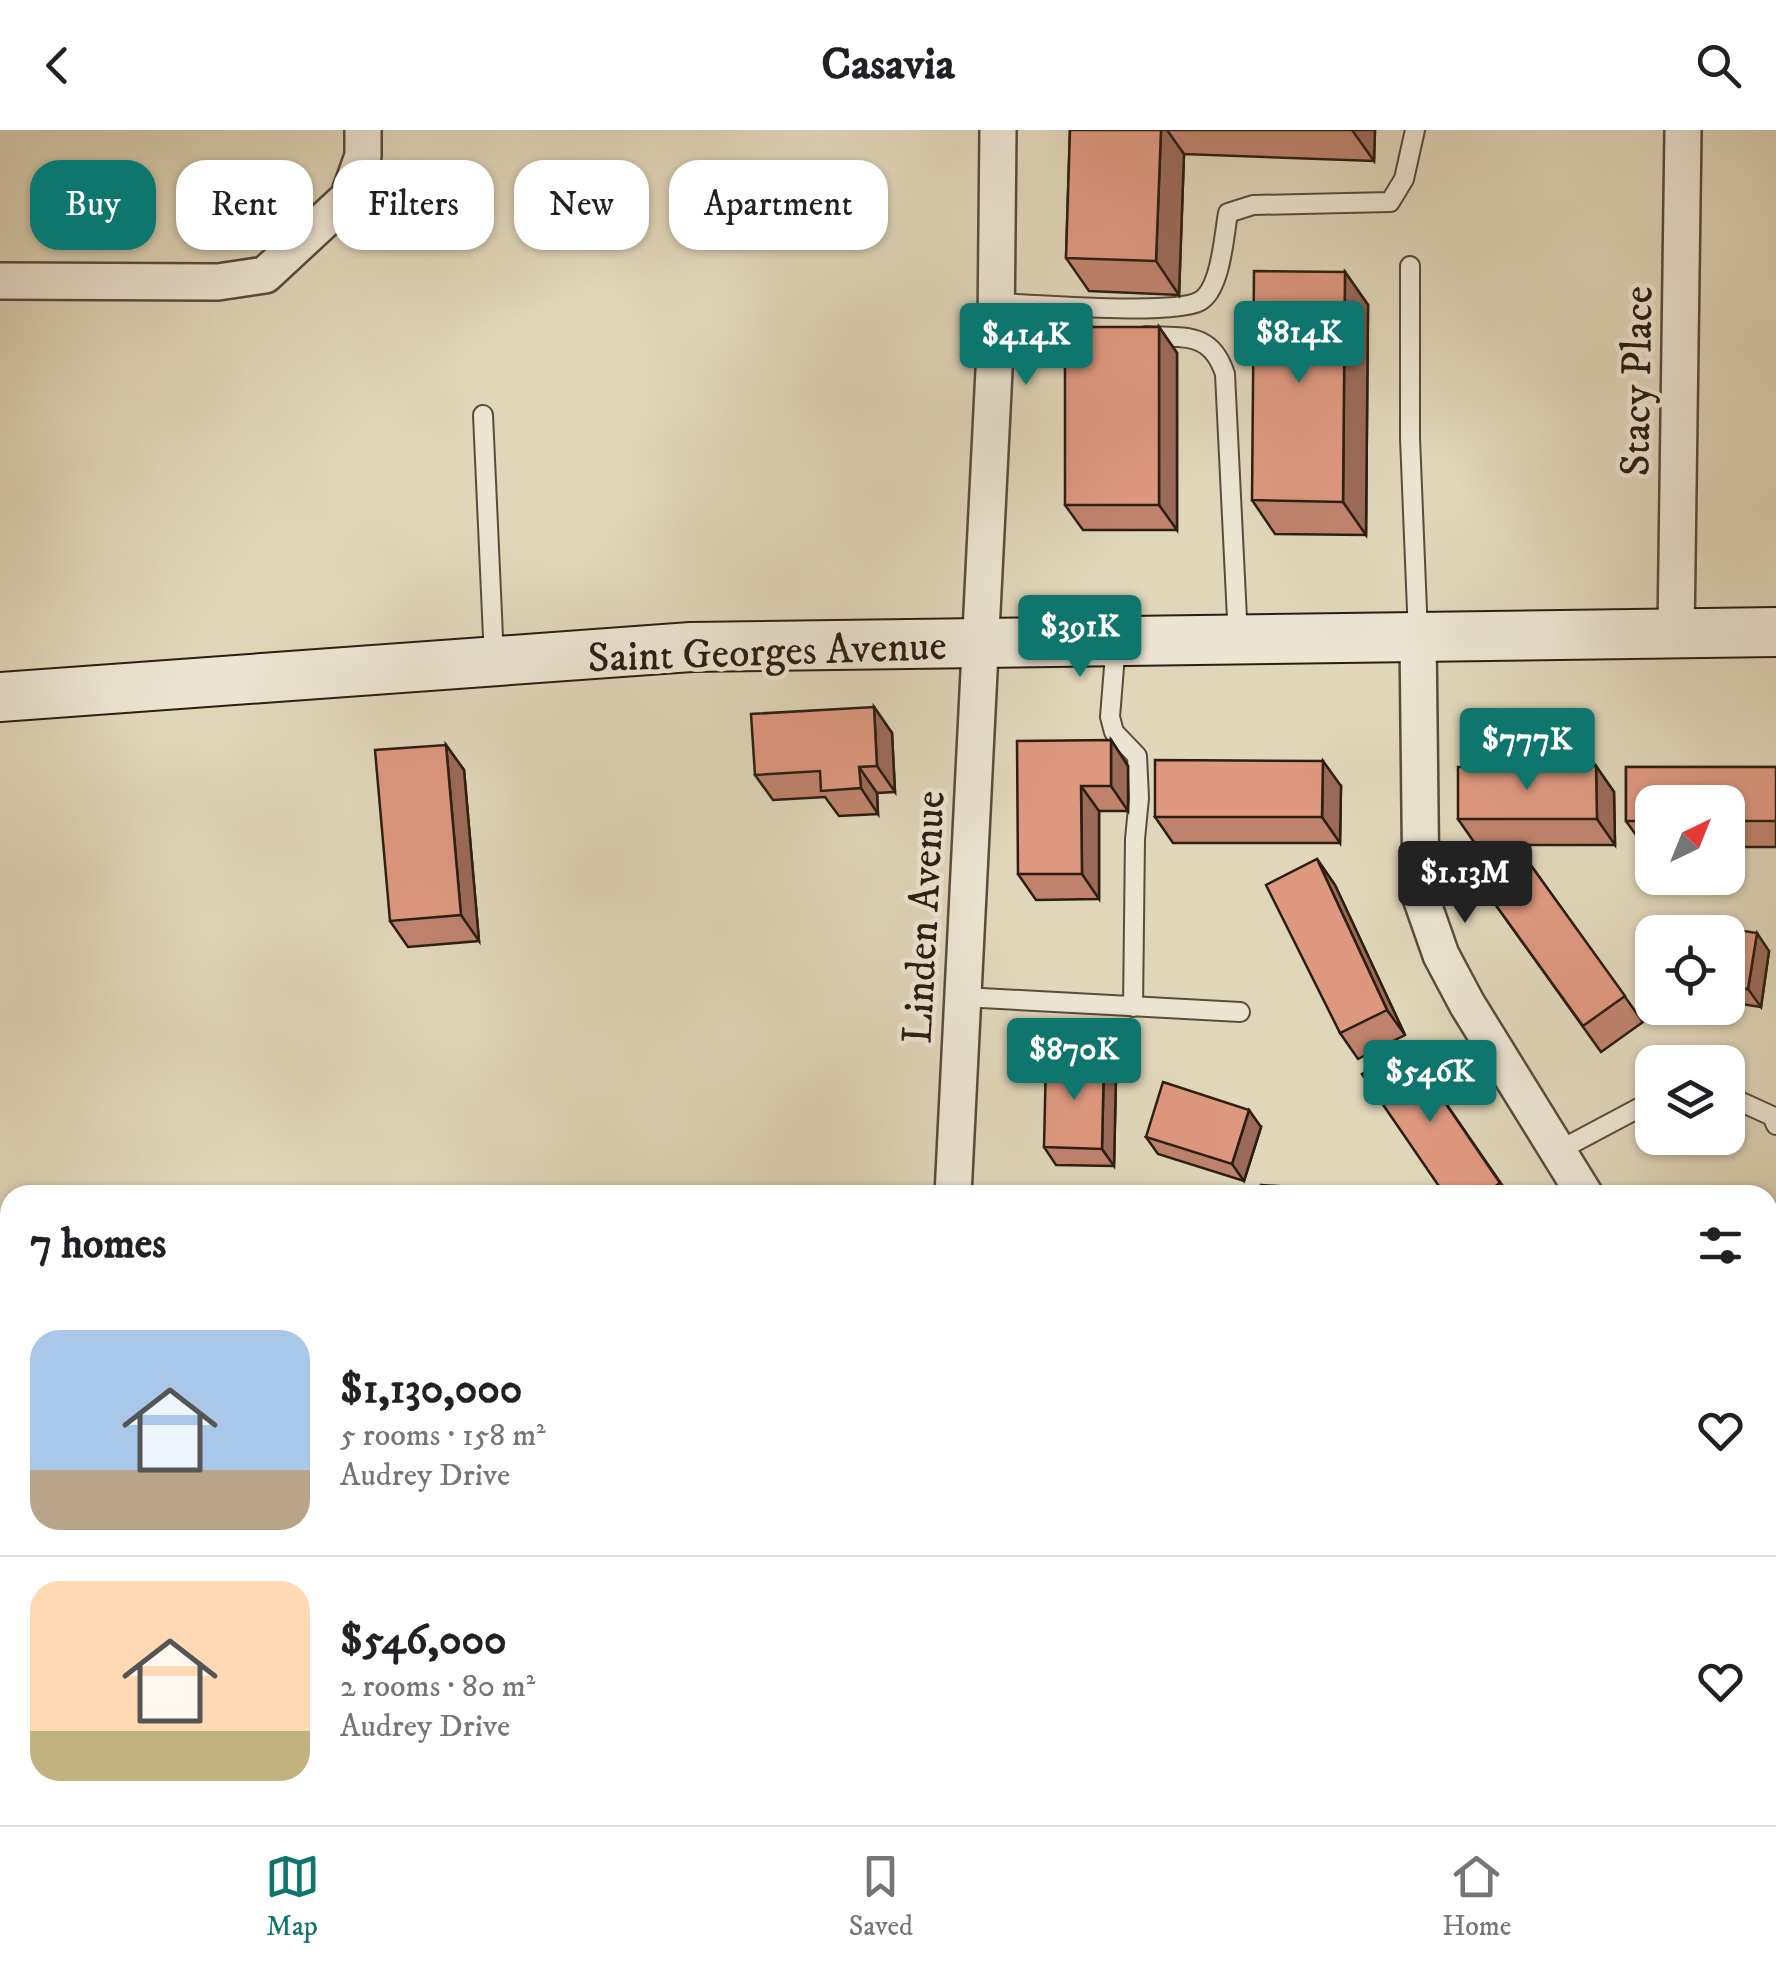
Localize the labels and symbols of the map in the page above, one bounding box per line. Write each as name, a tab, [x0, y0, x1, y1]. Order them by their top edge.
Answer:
street label: Stacy Place	[1610, 285, 1666, 477]
pin: $814K	[1229, 301, 1369, 386]
pin: $414K	[956, 303, 1096, 388]
pin: $391K	[1010, 595, 1150, 680]
street label: Saint Georges Avenue	[587, 621, 948, 685]
pin: $777K	[1457, 708, 1597, 793]
north arrow	[1635, 785, 1745, 895]
street label: Linden Avenue	[892, 789, 958, 1045]
pin: $1.13M	[1384, 841, 1546, 926]
pin: $870K	[1004, 1018, 1144, 1103]
pin: $546K	[1360, 1040, 1500, 1125]

